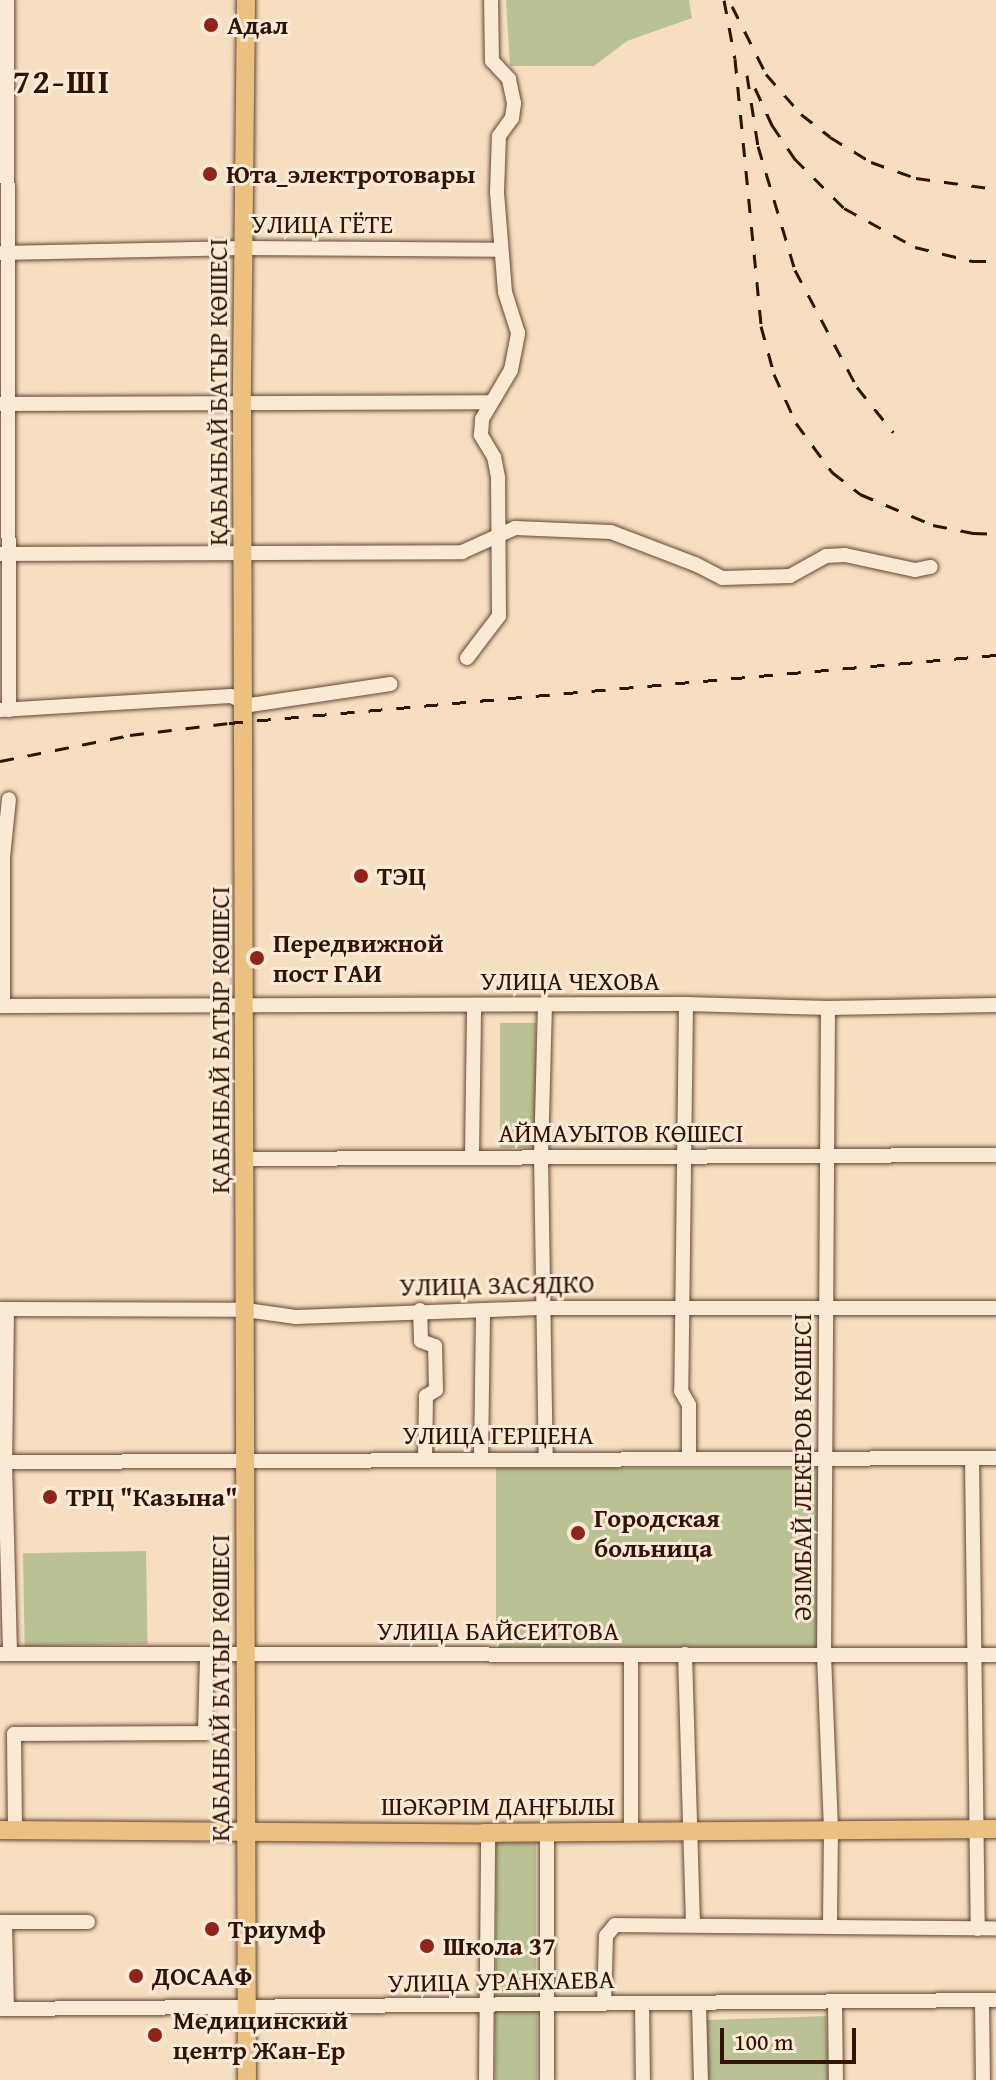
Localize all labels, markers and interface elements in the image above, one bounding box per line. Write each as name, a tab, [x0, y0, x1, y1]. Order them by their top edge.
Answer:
place label: Адал	[227, 9, 288, 41]
marker: Адал	[202, 16, 220, 34]
district label: 72-ШІ	[13, 61, 111, 101]
place label: Юта_электротовары	[226, 158, 475, 190]
marker: Юта_электротовары	[201, 165, 219, 183]
street label: УЛИЦА ГЁТЕ	[251, 208, 393, 240]
street label: ҚАБАНБАЙ БАТЫР КӨШЕСІ	[202, 238, 234, 546]
place label: ТЭЦ	[377, 860, 426, 892]
marker: ТЭЦ	[352, 867, 370, 885]
street label: ҚАБАНБАЙ БАТЫР КӨШЕСІ	[204, 886, 236, 1194]
place label: Передвижной пост ГАИ	[273, 927, 443, 988]
marker: Передвижной пост ГАИ	[248, 949, 266, 967]
street label: УЛИЦА ЧЕХОВА	[480, 965, 660, 997]
street label: АЙМАУЫТОВ КӨШЕСІ	[498, 1117, 744, 1149]
street label: УЛИЦА ЗАСЯДКО	[399, 1268, 595, 1302]
street label: ӘЗІМБАЙ ЛЕКЕРОВ КӨШЕСІ	[786, 1313, 818, 1621]
street label: УЛИЦА ГЕРЦЕНА	[403, 1419, 593, 1451]
place label: ТРЦ "Казына"	[66, 1481, 238, 1513]
marker: ТРЦ "Казына"	[41, 1488, 59, 1506]
place label: Городская больница	[594, 1502, 720, 1564]
marker: Городская больница	[569, 1524, 587, 1542]
street label: ҚАБАНБАЙ БАТЫР КӨШЕСІ	[204, 1534, 236, 1842]
street label: УЛИЦА БАЙСЕИТОВА	[377, 1615, 619, 1647]
street label: ШӘКӘРІМ ДАҢҒЫЛЫ	[381, 1790, 615, 1822]
place label: Триумф	[228, 1913, 326, 1945]
marker: Триумф	[203, 1920, 221, 1938]
place label: Школа 37	[443, 1930, 556, 1962]
marker: Школа 37	[418, 1937, 436, 1955]
place label: ДОСААФ	[152, 1960, 252, 1992]
street label: УЛИЦА УРАНХАЕВА	[387, 1963, 615, 1999]
marker: ДОСААФ	[127, 1967, 145, 1985]
place label: Медицинский центр Жан-Ер	[173, 2004, 348, 2066]
scale bar	[724, 2012, 860, 2062]
marker: Медицинский центр Жан-Ер	[144, 2024, 166, 2046]
text: 100 m	[734, 2024, 794, 2059]

